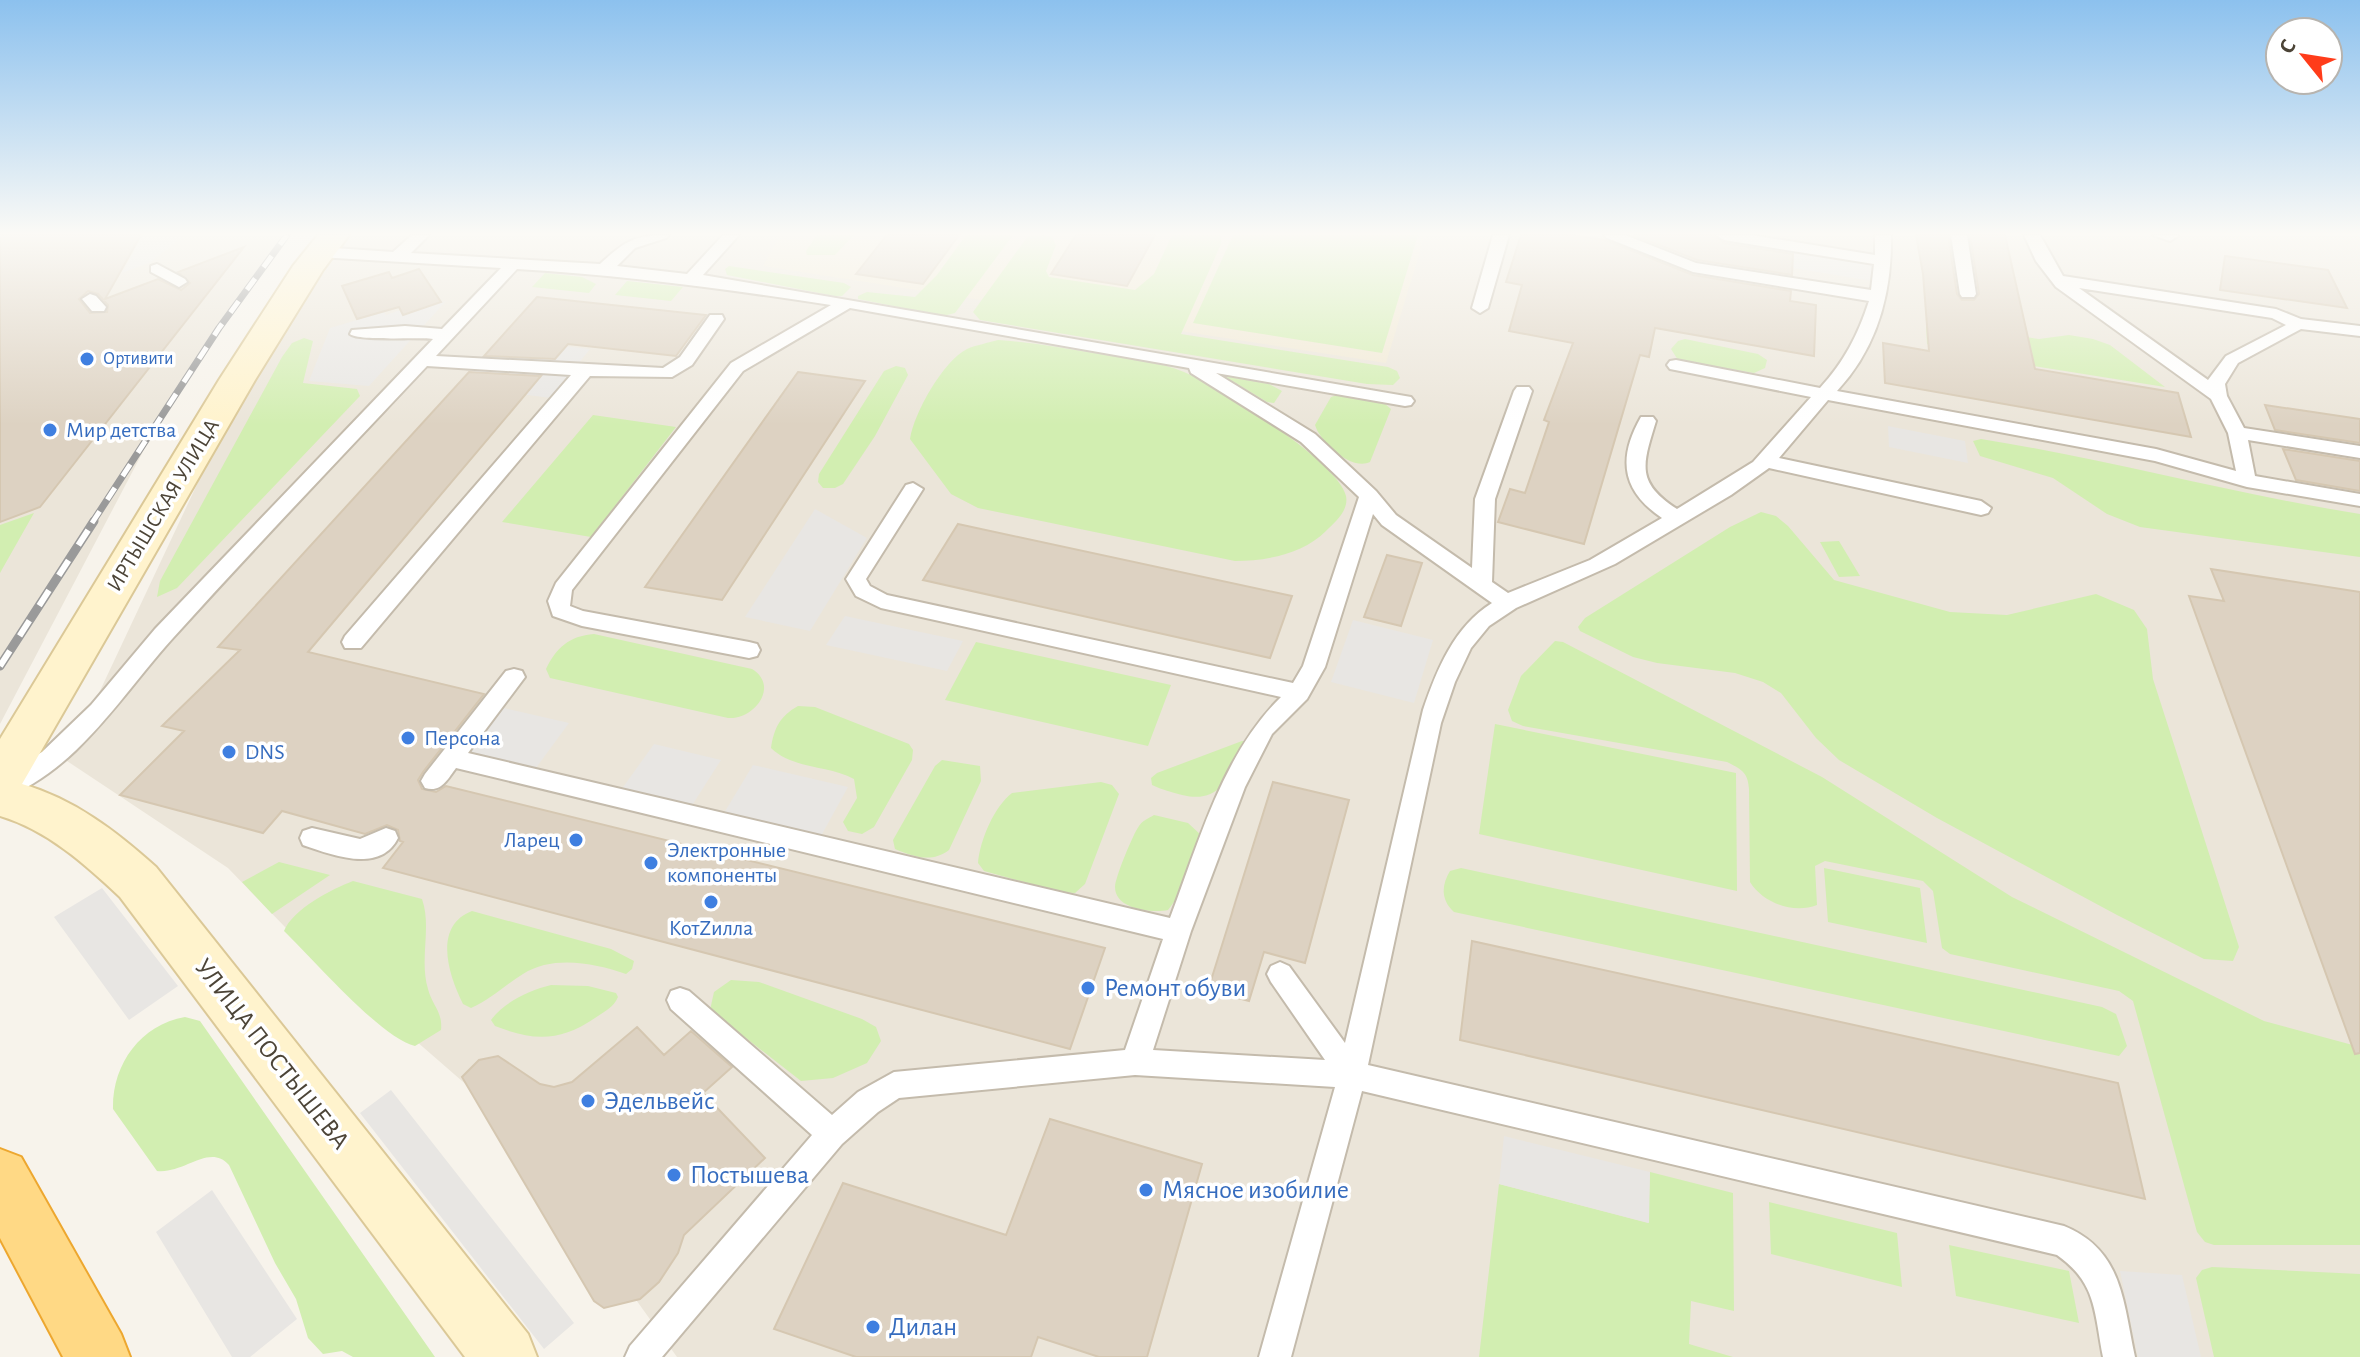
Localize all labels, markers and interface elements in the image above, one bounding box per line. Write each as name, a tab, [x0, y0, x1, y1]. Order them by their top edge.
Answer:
north arrow	[2264, 16, 2344, 96]
text: С	[2275, 36, 2300, 57]
marker: Ортивити	[78, 350, 96, 368]
place label: Ортивити	[103, 350, 173, 368]
street label: ИРТЫШСКАЯ УЛИЦА	[103, 415, 223, 595]
place label: Мир детства	[66, 419, 176, 441]
marker: Мир детства	[41, 421, 59, 439]
place label: Персона	[424, 727, 501, 749]
marker: Персона	[399, 729, 417, 747]
place label: DNS	[245, 741, 285, 763]
marker: DNS	[220, 743, 238, 761]
place label: Ларец	[504, 829, 560, 851]
marker: Ларец	[567, 831, 585, 849]
place label: Электронные компоненты	[667, 839, 786, 886]
marker: Электронные компоненты	[642, 854, 660, 872]
marker: КотZилла	[702, 893, 720, 911]
place label: КотZилла	[669, 917, 753, 939]
street label: УЛИЦА ПОСТЫШЕВА	[190, 954, 354, 1154]
place label: Ремонт обуви	[1104, 975, 1246, 1001]
marker: Ремонт обуви	[1079, 979, 1097, 997]
place label: Эдельвейс	[604, 1088, 715, 1114]
marker: Эдельвейс	[579, 1092, 597, 1110]
place label: Постышева	[690, 1162, 809, 1188]
marker: Постышева	[665, 1166, 683, 1184]
place label: Мясное изобилие	[1162, 1177, 1349, 1203]
marker: Мясное изобилие	[1137, 1181, 1155, 1199]
place label: Дилан	[889, 1314, 957, 1340]
marker: Дилан	[864, 1318, 882, 1336]

